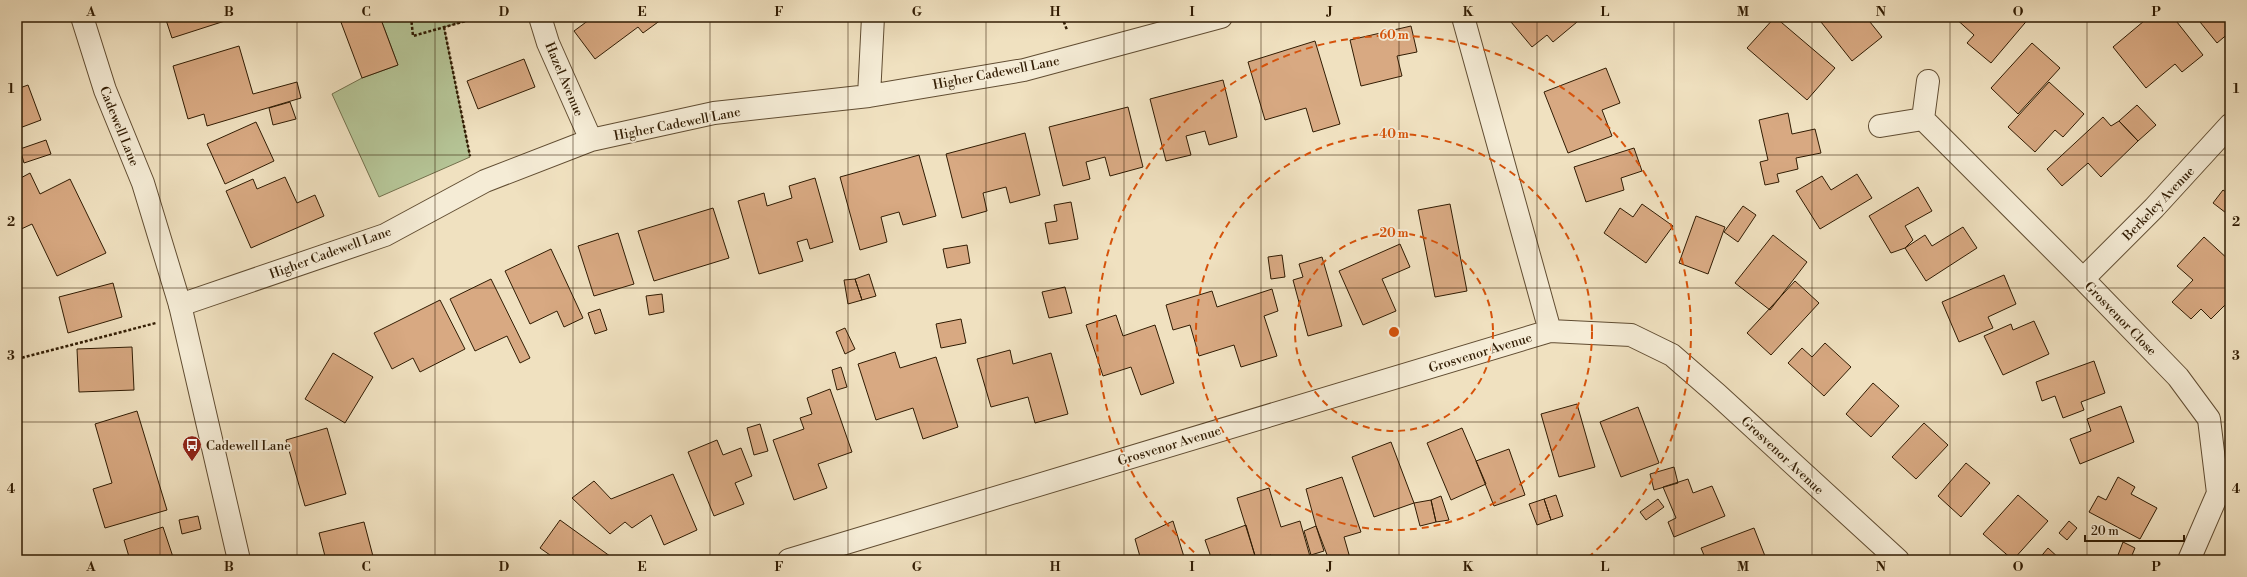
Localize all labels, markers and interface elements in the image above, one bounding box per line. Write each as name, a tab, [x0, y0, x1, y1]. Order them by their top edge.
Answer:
text: A	[85, 4, 96, 20]
text: B	[224, 4, 234, 20]
text: C	[361, 4, 371, 20]
text: D	[499, 4, 509, 20]
text: E	[637, 4, 647, 20]
text: F	[774, 4, 784, 20]
text: G	[912, 4, 923, 20]
text: H	[1050, 4, 1061, 20]
text: I	[1189, 4, 1195, 20]
text: J	[1325, 4, 1333, 20]
text: K	[1463, 4, 1474, 20]
text: L	[1601, 4, 1610, 20]
text: M	[1737, 4, 1749, 20]
text: N	[1876, 4, 1887, 20]
text: O	[2013, 4, 2024, 20]
text: P	[2151, 4, 2161, 20]
text: 60 m	[1379, 28, 1409, 43]
street label: Hazel Avenue	[541, 40, 587, 119]
street label: Higher Cadewell Lane	[931, 53, 1061, 93]
text: 1	[8, 81, 15, 97]
text: 1	[2233, 81, 2240, 97]
street label: Cadewell Lane	[96, 84, 143, 169]
street label: Higher Cadewell Lane	[612, 104, 742, 144]
text: 40 m	[1379, 127, 1409, 142]
street label: Berkeley Avenue	[2119, 163, 2198, 245]
text: 2	[7, 214, 15, 230]
text: 2	[2232, 214, 2240, 230]
street label: Higher Cadewell Lane	[267, 223, 394, 282]
text: 20 m	[1379, 226, 1409, 241]
street label: Grosvenor Close	[2081, 278, 2160, 359]
centre of rings	[1387, 325, 1401, 339]
street label: Grosvenor Avenue	[1427, 329, 1534, 376]
text: 3	[7, 348, 15, 364]
text: 3	[2232, 348, 2240, 364]
street label: Grosvenor Avenue	[1738, 413, 1827, 498]
street label: Grosvenor Avenue	[1116, 422, 1223, 469]
bus stop icon: Cadewell Lane	[181, 434, 203, 462]
place label: Cadewell Lane	[206, 438, 291, 454]
text: 4	[7, 481, 16, 497]
text: 4	[2232, 481, 2241, 497]
scale bar	[2085, 517, 2184, 543]
text: 20 m	[2091, 524, 2119, 539]
text: A	[85, 559, 96, 575]
text: B	[224, 559, 234, 575]
text: C	[361, 559, 371, 575]
text: D	[499, 559, 509, 575]
text: E	[637, 559, 647, 575]
text: F	[774, 559, 784, 575]
text: G	[912, 559, 923, 575]
text: H	[1050, 559, 1061, 575]
text: I	[1189, 559, 1195, 575]
text: J	[1325, 559, 1333, 575]
text: K	[1463, 559, 1474, 575]
text: L	[1601, 559, 1610, 575]
text: M	[1737, 559, 1749, 575]
text: N	[1876, 559, 1887, 575]
text: O	[2013, 559, 2024, 575]
text: P	[2151, 559, 2161, 575]

